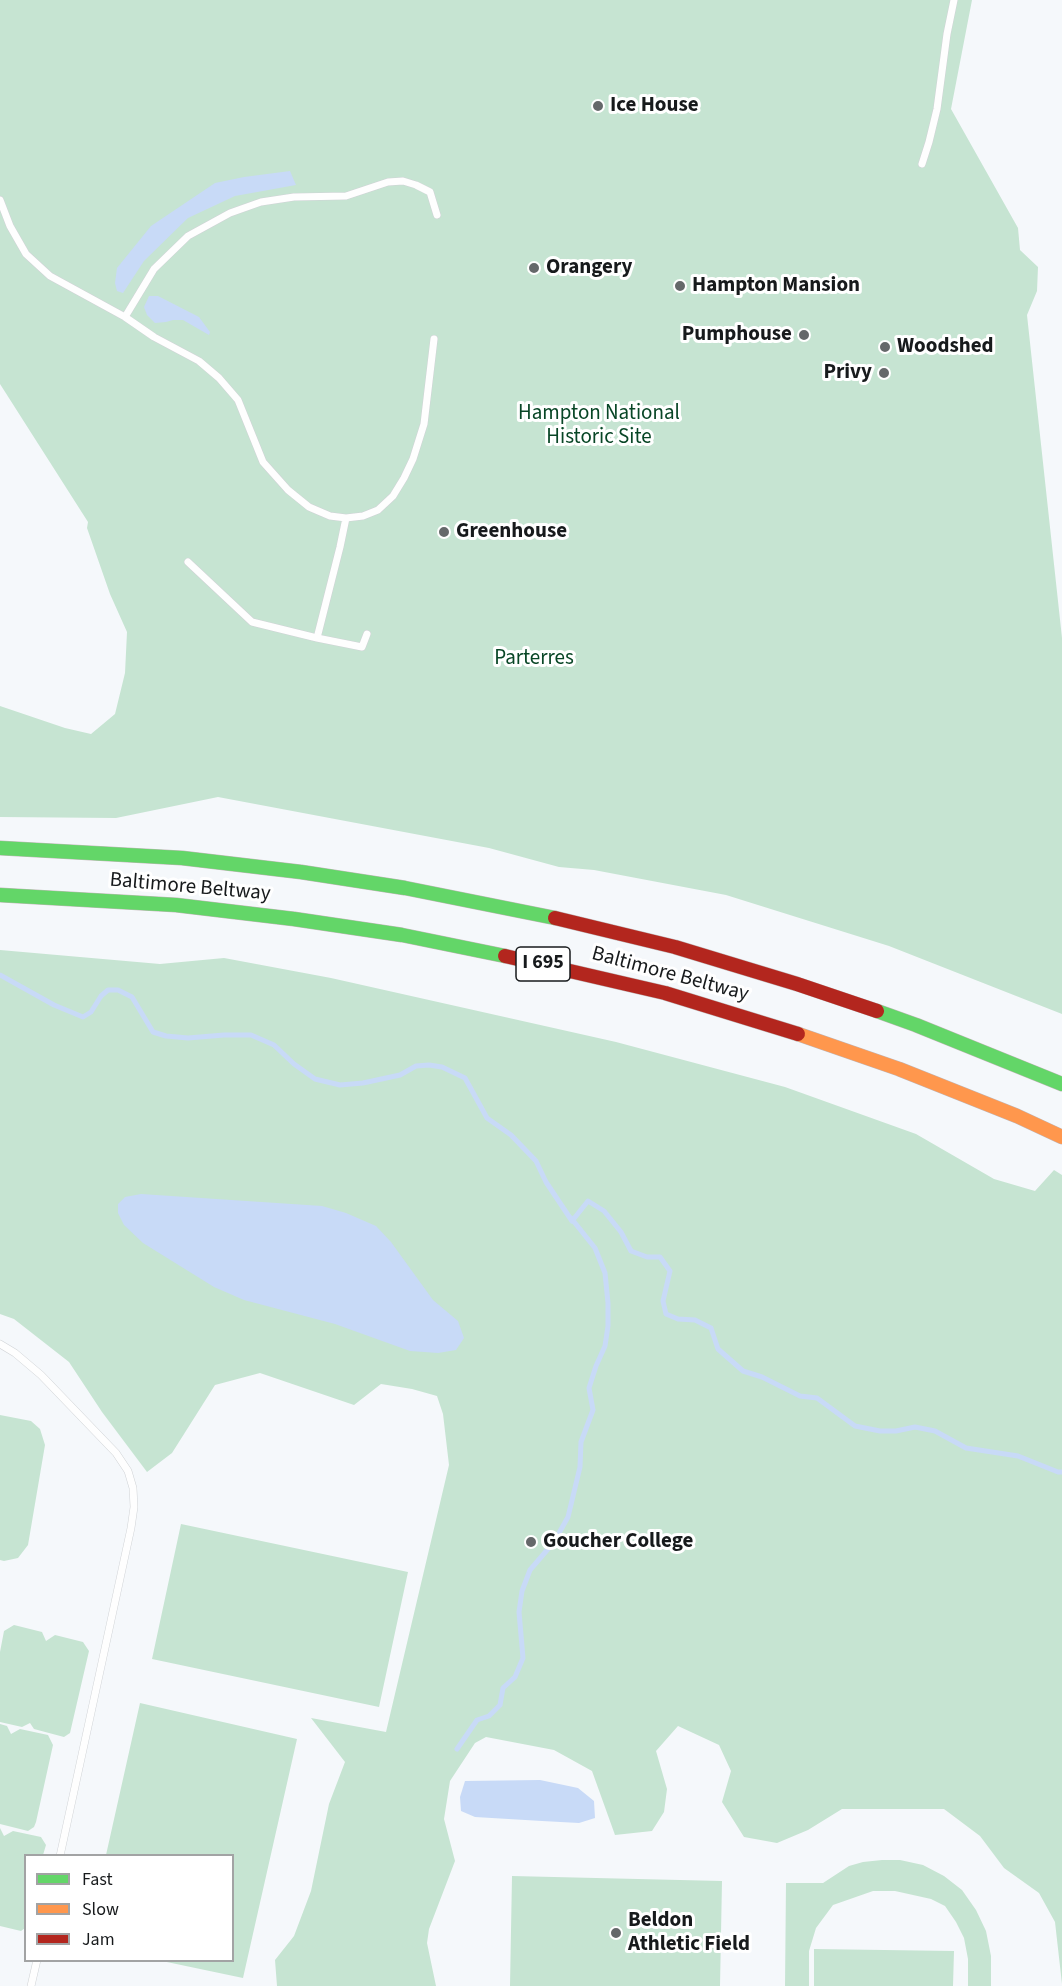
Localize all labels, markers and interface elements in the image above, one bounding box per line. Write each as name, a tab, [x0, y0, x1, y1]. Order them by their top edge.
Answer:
place label: Ice House	[610, 93, 699, 119]
marker: Ice House	[591, 99, 605, 113]
place label: Orangery	[546, 255, 632, 281]
marker: Orangery	[527, 261, 541, 275]
place label: Hampton Mansion	[692, 273, 860, 299]
marker: Hampton Mansion	[673, 279, 687, 293]
place label: Pumphouse	[682, 322, 792, 348]
marker: Pumphouse	[797, 328, 811, 342]
place label: Woodshed	[897, 334, 994, 360]
marker: Woodshed	[878, 340, 892, 354]
place label: Privy	[823, 360, 872, 386]
marker: Privy	[877, 366, 891, 380]
park label: Hampton National Historic Site	[518, 401, 680, 451]
place label: Greenhouse	[456, 519, 567, 545]
marker: Greenhouse	[437, 525, 451, 539]
park label: Parterres	[494, 646, 574, 672]
street label: Baltimore Beltway	[108, 868, 272, 908]
street label: Baltimore Beltway	[589, 942, 751, 1008]
road number: I 695	[516, 947, 570, 981]
place label: Goucher College	[543, 1529, 694, 1555]
marker: Goucher College	[524, 1535, 538, 1549]
legend	[24, 1854, 234, 1962]
text: Fast	[82, 1867, 113, 1892]
text: Slow	[82, 1897, 119, 1922]
place label: Beldon Athletic Field	[628, 1908, 750, 1958]
marker: Beldon Athletic Field	[609, 1926, 623, 1940]
text: Jam	[82, 1927, 115, 1952]

